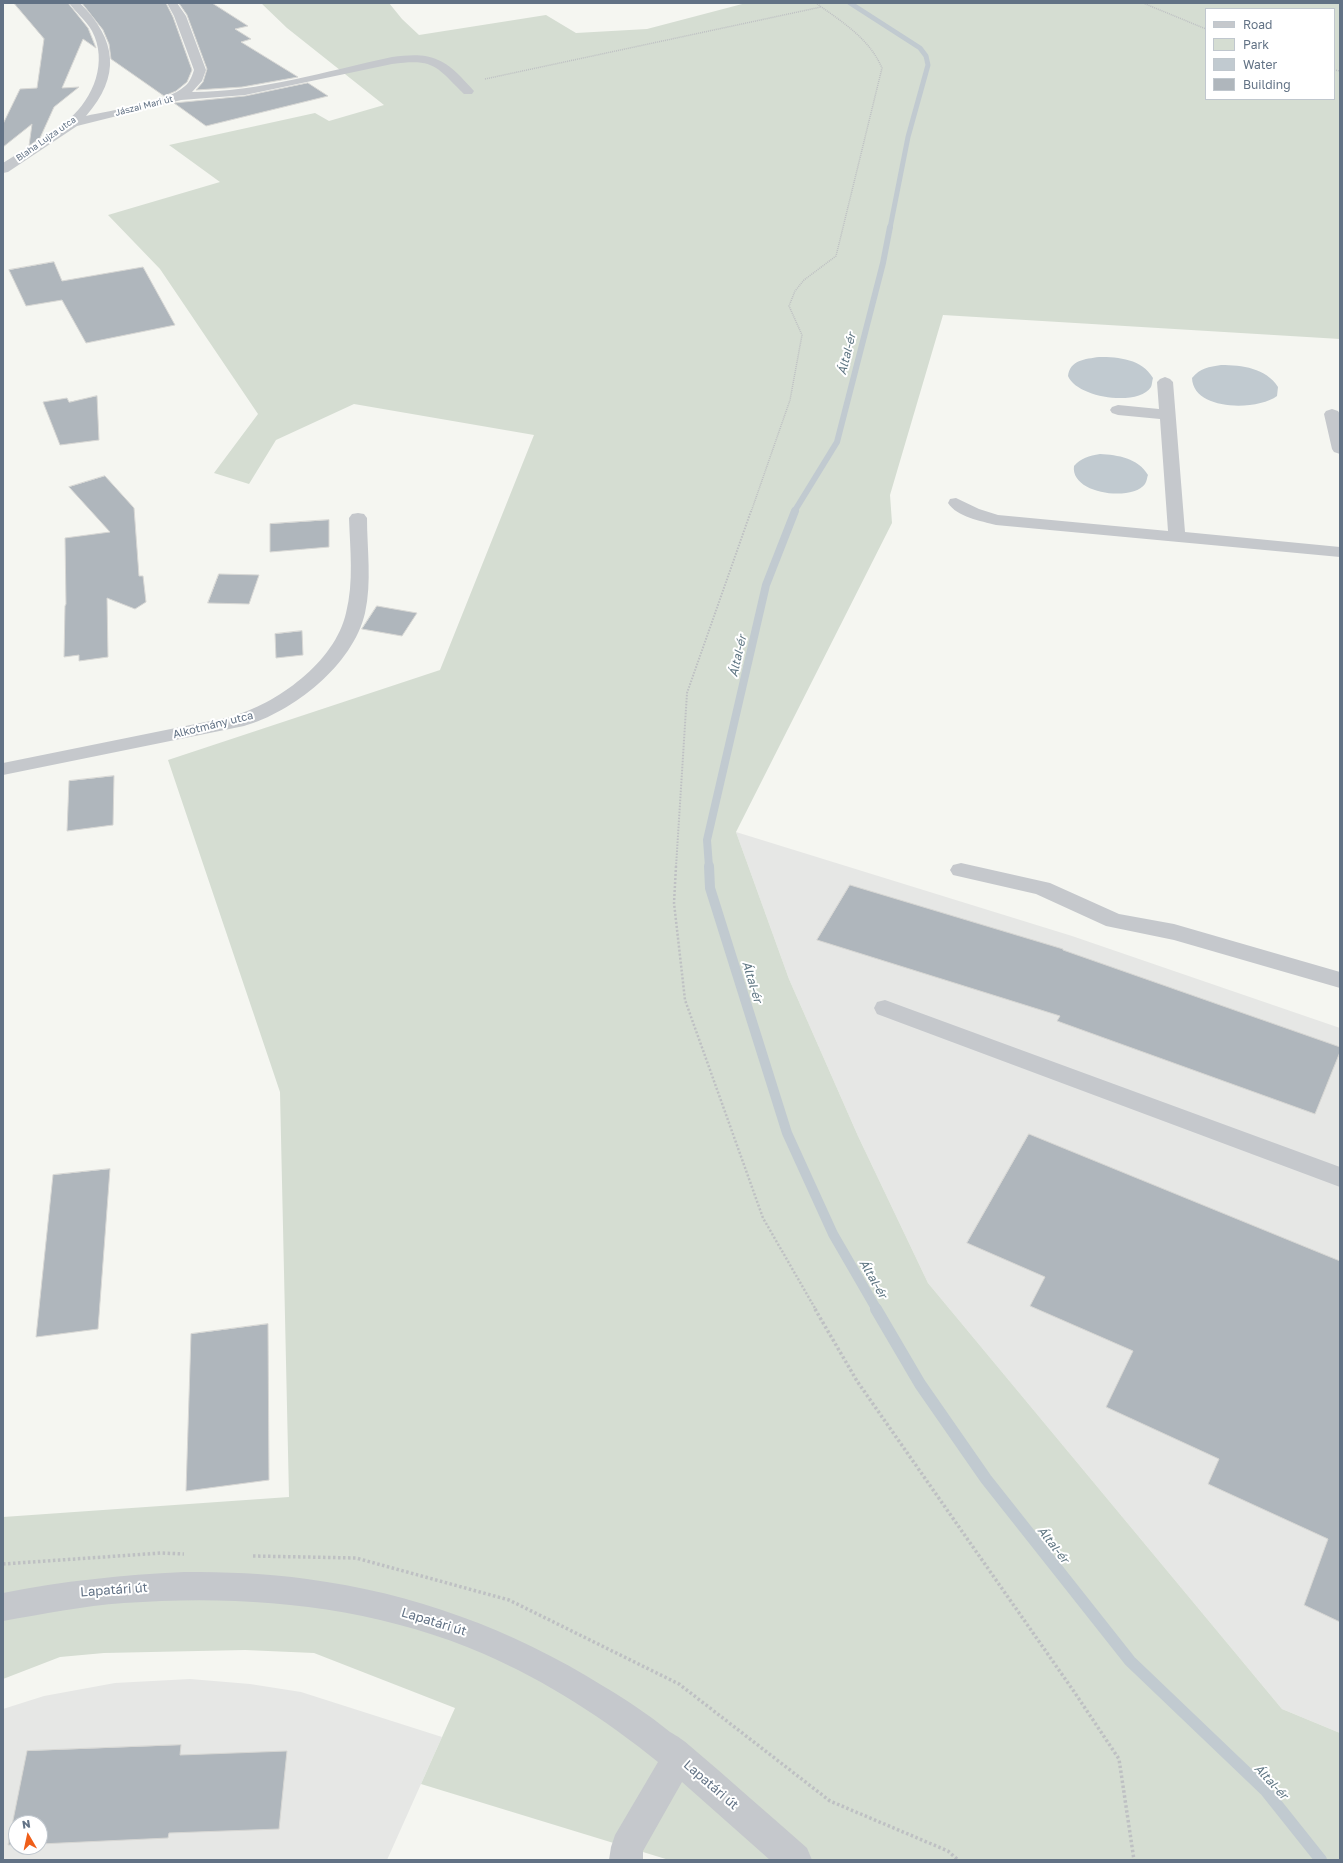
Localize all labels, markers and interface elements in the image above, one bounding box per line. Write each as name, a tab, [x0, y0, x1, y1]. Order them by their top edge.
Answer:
legend	[1205, 8, 1335, 100]
text: Road	[1243, 17, 1272, 32]
text: Park	[1243, 37, 1269, 52]
text: Water	[1243, 57, 1277, 72]
text: Building	[1243, 77, 1291, 92]
street label: Jászai Mari út	[114, 94, 174, 118]
street label: Blaha Lujza utca	[14, 114, 78, 164]
water label: Által-ér	[835, 332, 859, 376]
water label: Által-ér	[726, 634, 750, 678]
street label: Alkotmány utca	[171, 709, 255, 741]
water label: Által-ér	[739, 960, 765, 1004]
water label: Által-ér	[856, 1257, 890, 1301]
water label: Által-ér	[1034, 1524, 1072, 1566]
street label: Lapatári út	[80, 1580, 148, 1600]
street label: Lapatári út	[399, 1605, 469, 1639]
street label: Lapatári út	[680, 1757, 742, 1813]
water label: Által-ér	[1251, 1762, 1291, 1802]
north arrow	[8, 1815, 48, 1855]
text: N	[21, 1817, 31, 1831]

